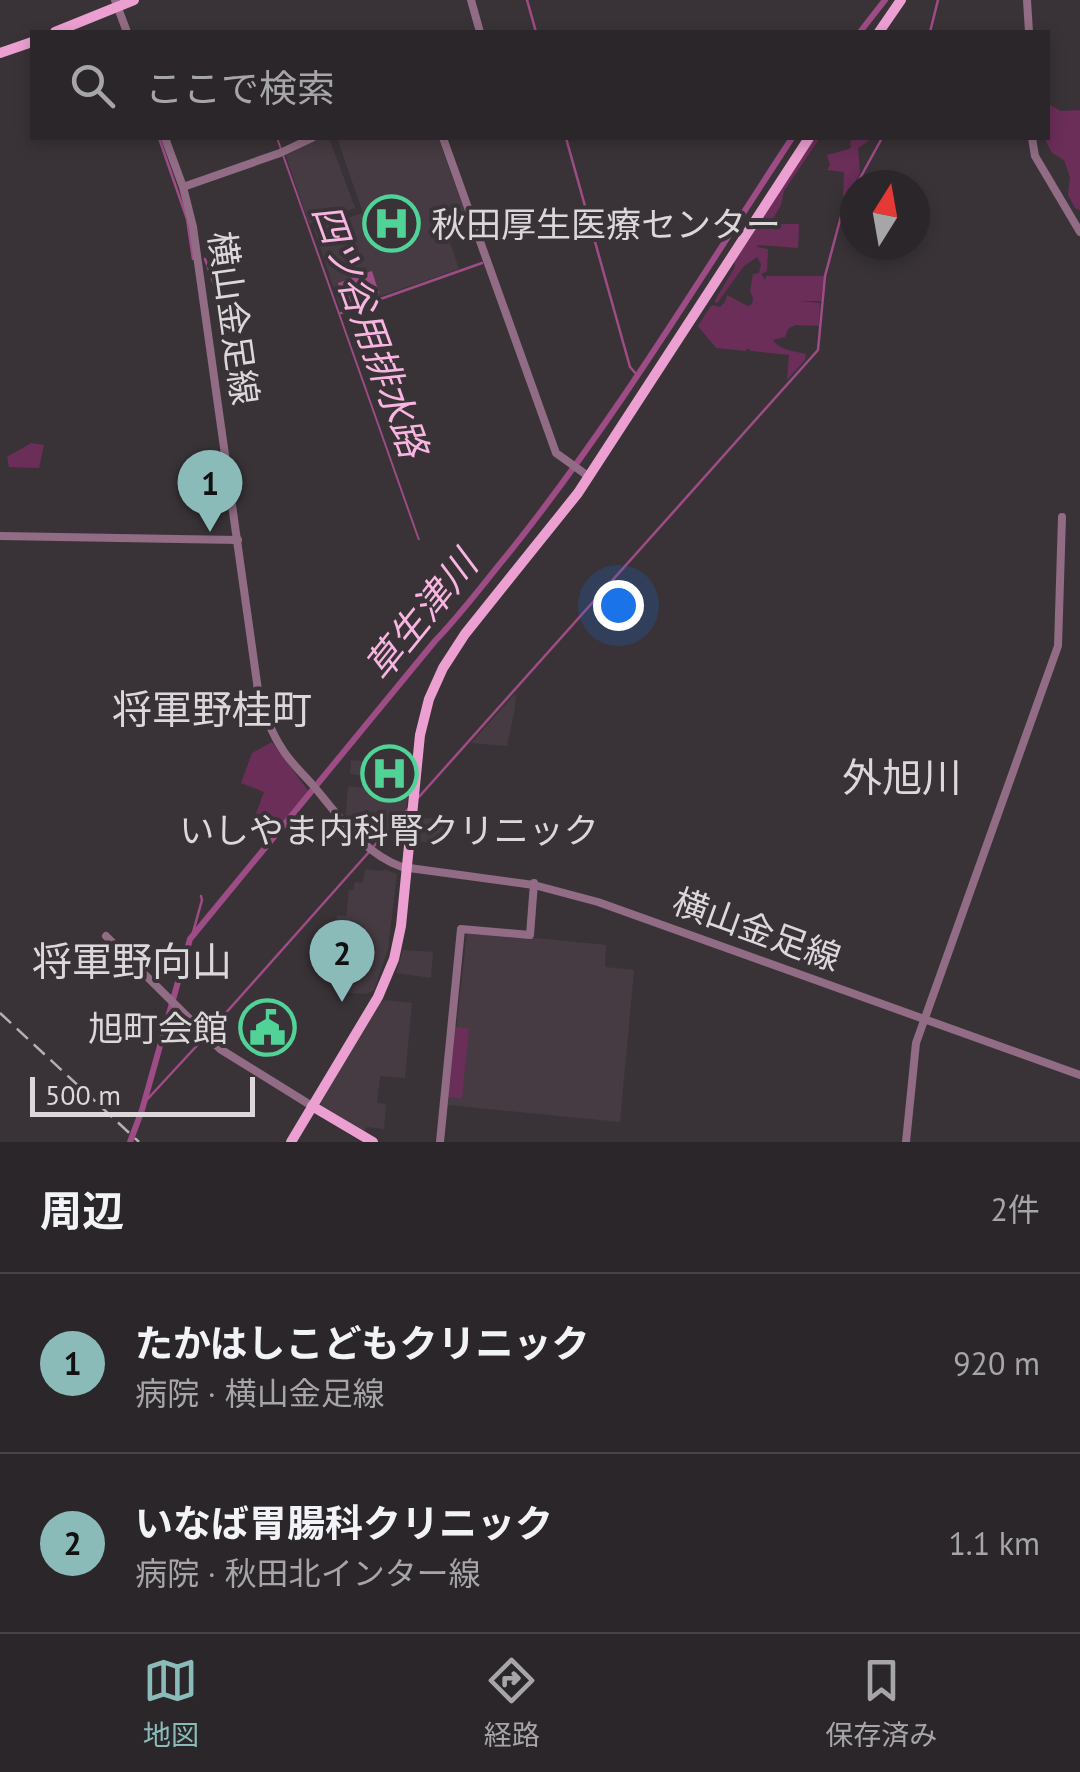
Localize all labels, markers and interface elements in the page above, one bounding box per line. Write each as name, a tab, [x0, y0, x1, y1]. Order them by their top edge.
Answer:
search box	[30, 30, 1050, 140]
icon: search	[65, 58, 120, 113]
text: ここで検索	[145, 63, 335, 112]
north arrow	[840, 170, 930, 260]
hospital icon: 秋田厚生医療センター	[362, 194, 422, 254]
water label: 四ツ谷用排水路	[302, 197, 441, 466]
place label: 秋田厚生医療センター	[431, 201, 781, 247]
street label: 横山金足線	[199, 228, 269, 408]
pin: 1	[178, 450, 242, 532]
water label: 草生津川	[353, 537, 489, 689]
your location	[593, 580, 644, 631]
district label: 将軍野桂町	[112, 683, 312, 735]
hospital icon: いしやま内科腎クリニック	[359, 744, 419, 804]
district label: 外旭川	[842, 751, 962, 803]
place label: いしやま内科腎クリニック	[179, 807, 599, 853]
street label: 横山金足線	[667, 877, 847, 981]
pin: 2	[310, 920, 374, 1002]
district label: 将軍野向山	[32, 935, 232, 987]
public building icon: 旭町会館	[237, 998, 297, 1058]
place label: 旭町会館	[88, 1005, 228, 1051]
scale bar	[30, 1072, 255, 1116]
text: 500 m	[45, 1076, 121, 1113]
text: 周辺	[40, 1183, 124, 1238]
text: 2件	[991, 1188, 1040, 1230]
text: たかはしこどもクリニック	[135, 1318, 589, 1367]
text: 1	[63, 1342, 82, 1384]
text: 920 m	[953, 1342, 1040, 1384]
text: 病院 · 横山金足線	[135, 1372, 385, 1414]
text: いなば胃腸科クリニック	[135, 1498, 553, 1547]
text: 2	[63, 1522, 82, 1564]
text: 1.1 km	[948, 1522, 1040, 1564]
text: 病院 · 秋田北インター線	[135, 1552, 481, 1594]
tab: 地図	[143, 1653, 199, 1753]
tab: 経路	[484, 1653, 540, 1753]
tab: 保存済み	[825, 1653, 937, 1753]

